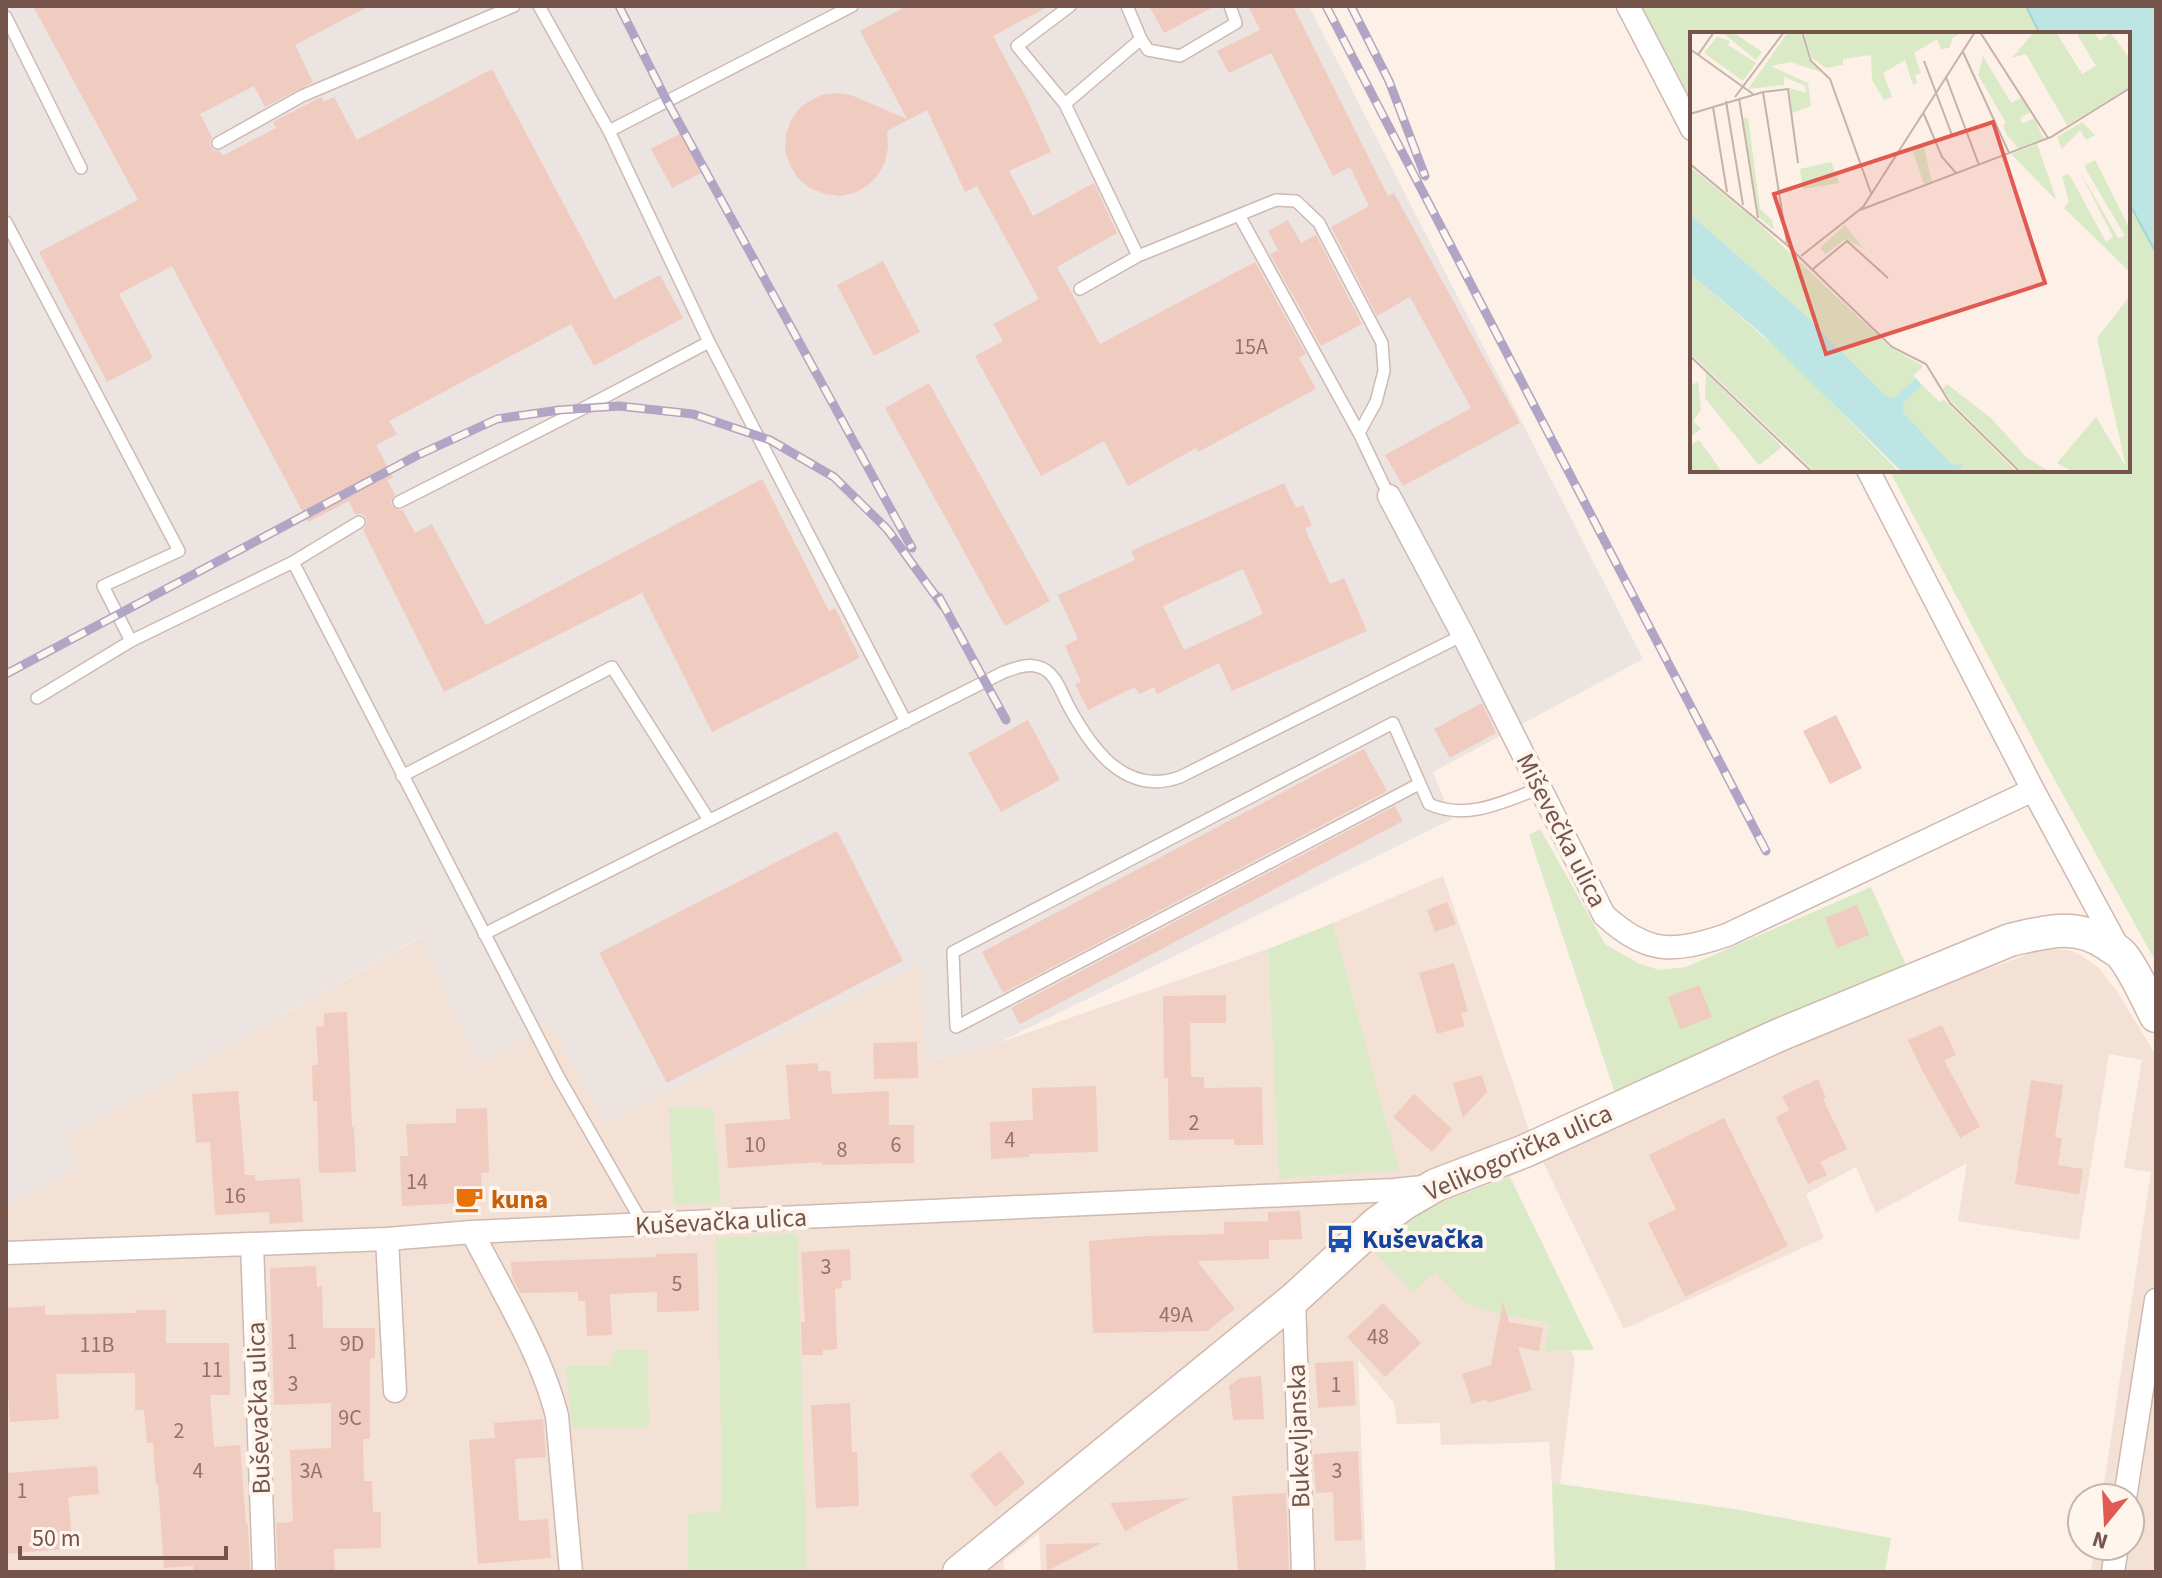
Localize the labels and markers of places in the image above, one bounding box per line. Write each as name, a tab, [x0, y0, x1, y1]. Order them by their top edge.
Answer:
place label: kuna	[491, 1181, 548, 1218]
cafe icon: kuna	[454, 1184, 484, 1214]
place label: Kuševačka	[1362, 1221, 1484, 1258]
bus stop icon: Kuševačka	[1325, 1224, 1355, 1254]

